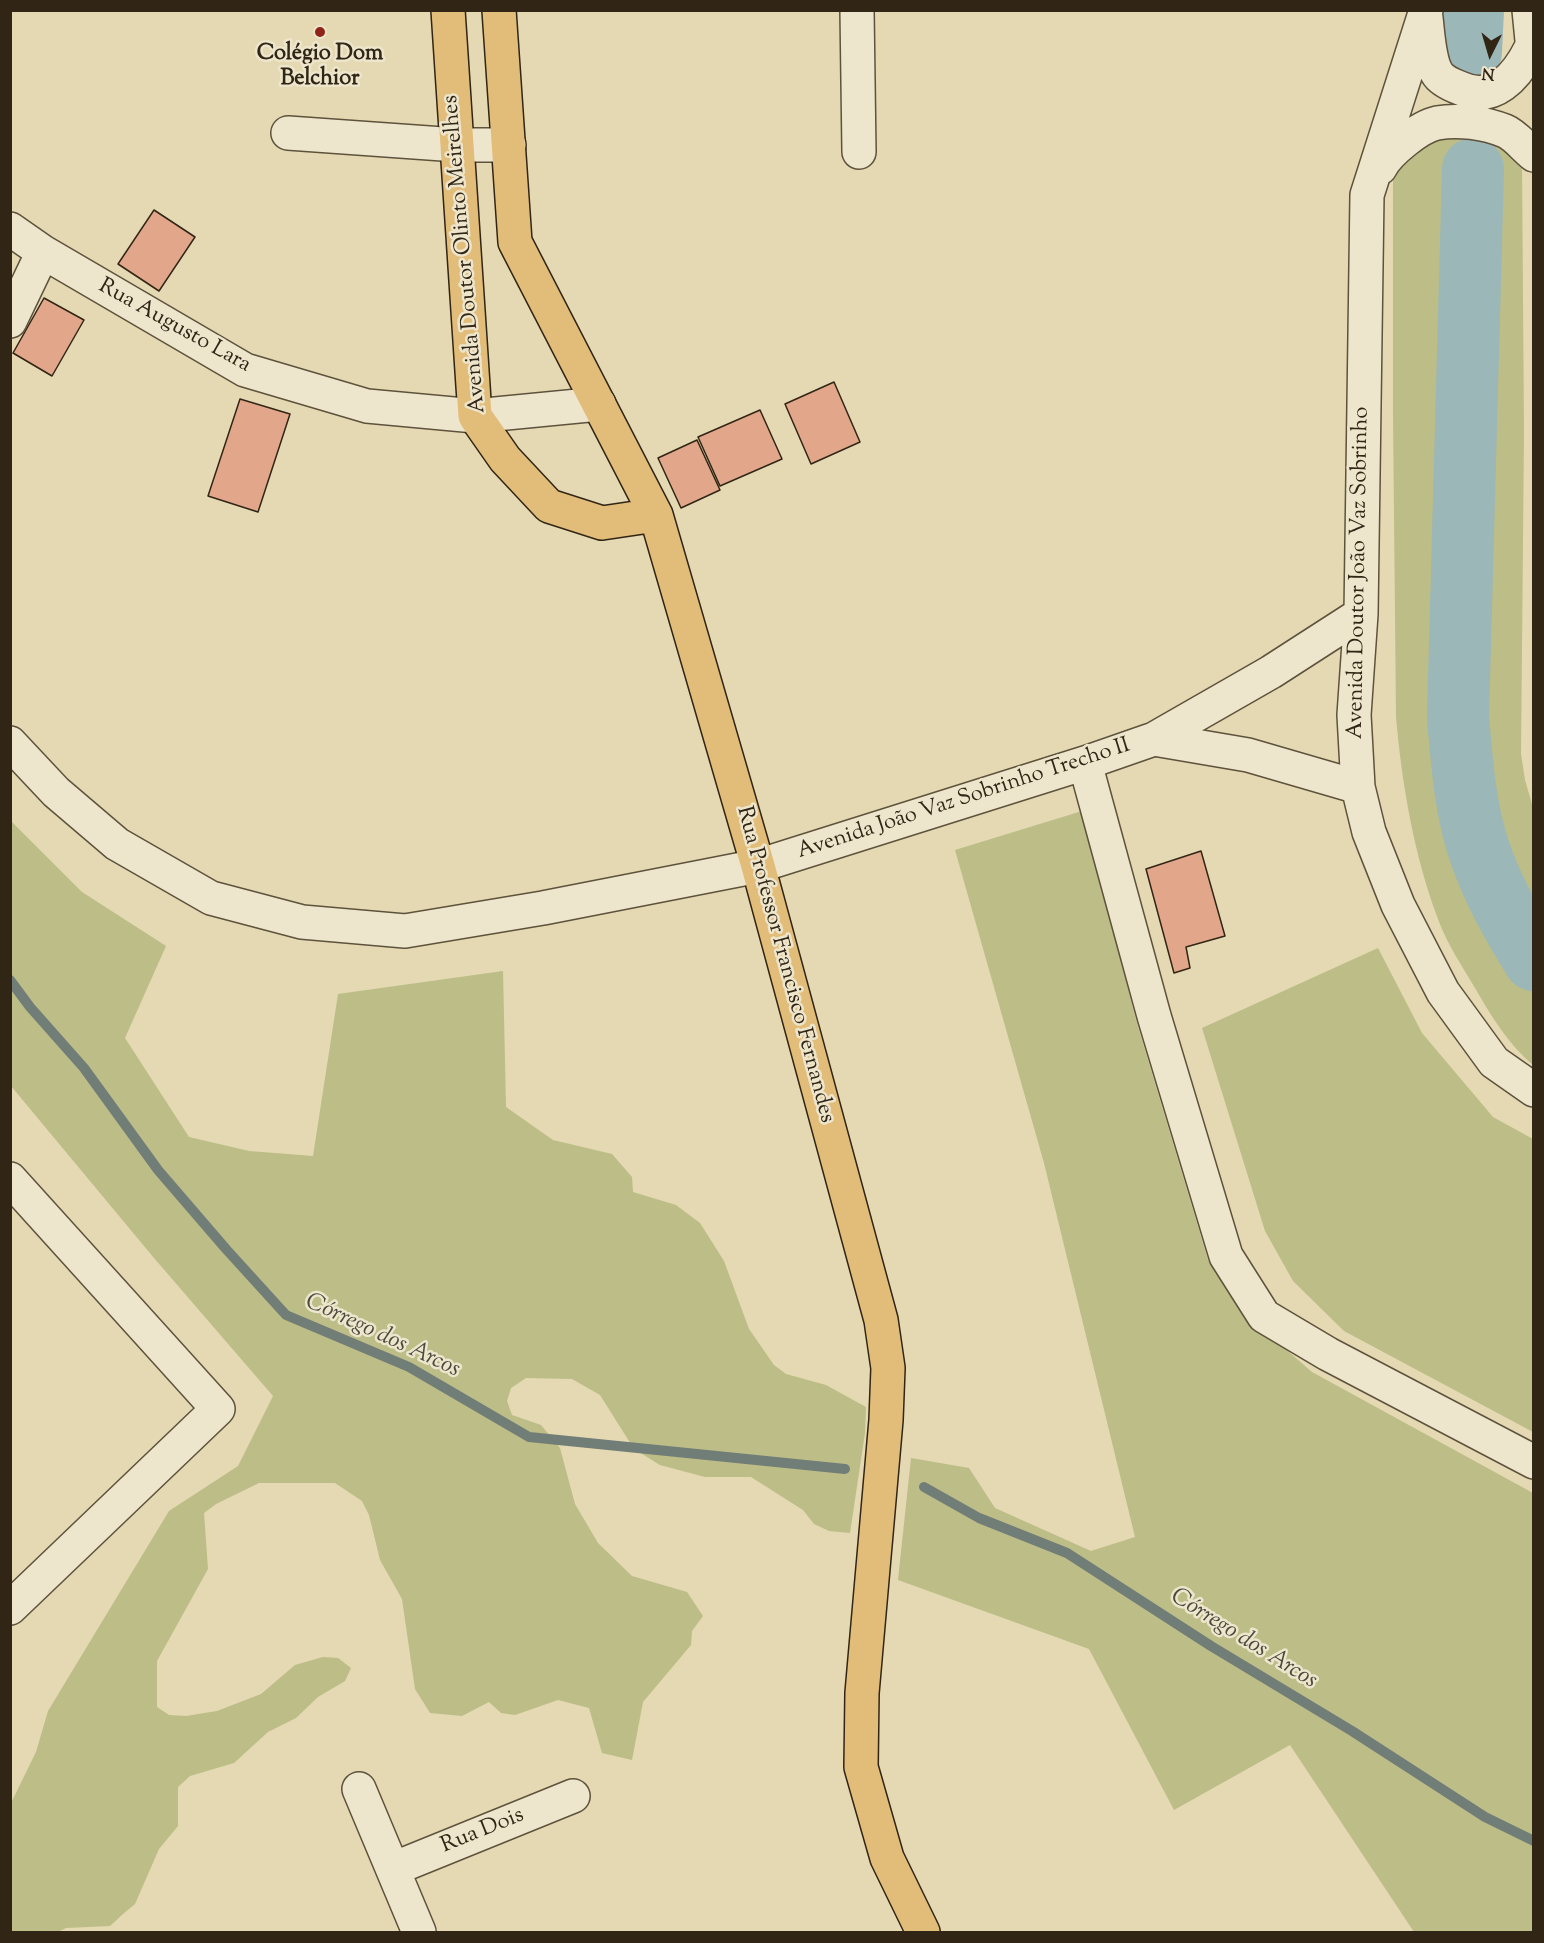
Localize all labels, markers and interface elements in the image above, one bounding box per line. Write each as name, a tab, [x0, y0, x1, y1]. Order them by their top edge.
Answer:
north arrow	[1460, 24, 1520, 84]
marker: Colégio Dom Belchior	[313, 25, 327, 39]
place label: Colégio Dom Belchior	[257, 42, 383, 94]
text: N	[1481, 60, 1496, 84]
street label: Avenida Doutor Olinto Meirelhes	[439, 94, 493, 414]
street label: Rua Augusto Lara	[93, 274, 255, 380]
street label: Avenida Doutor João Vaz Sobrinho	[1344, 407, 1376, 739]
street label: Avenida João Vaz Sobrinho Trecho II	[794, 734, 1134, 866]
street label: Rua Professor Francisco Fernandes	[729, 804, 839, 1126]
water label: Córrego dos Arcos	[300, 1289, 464, 1385]
water label: Córrego dos Arcos	[1164, 1583, 1322, 1697]
street label: Rua Dois	[438, 1803, 528, 1861]

